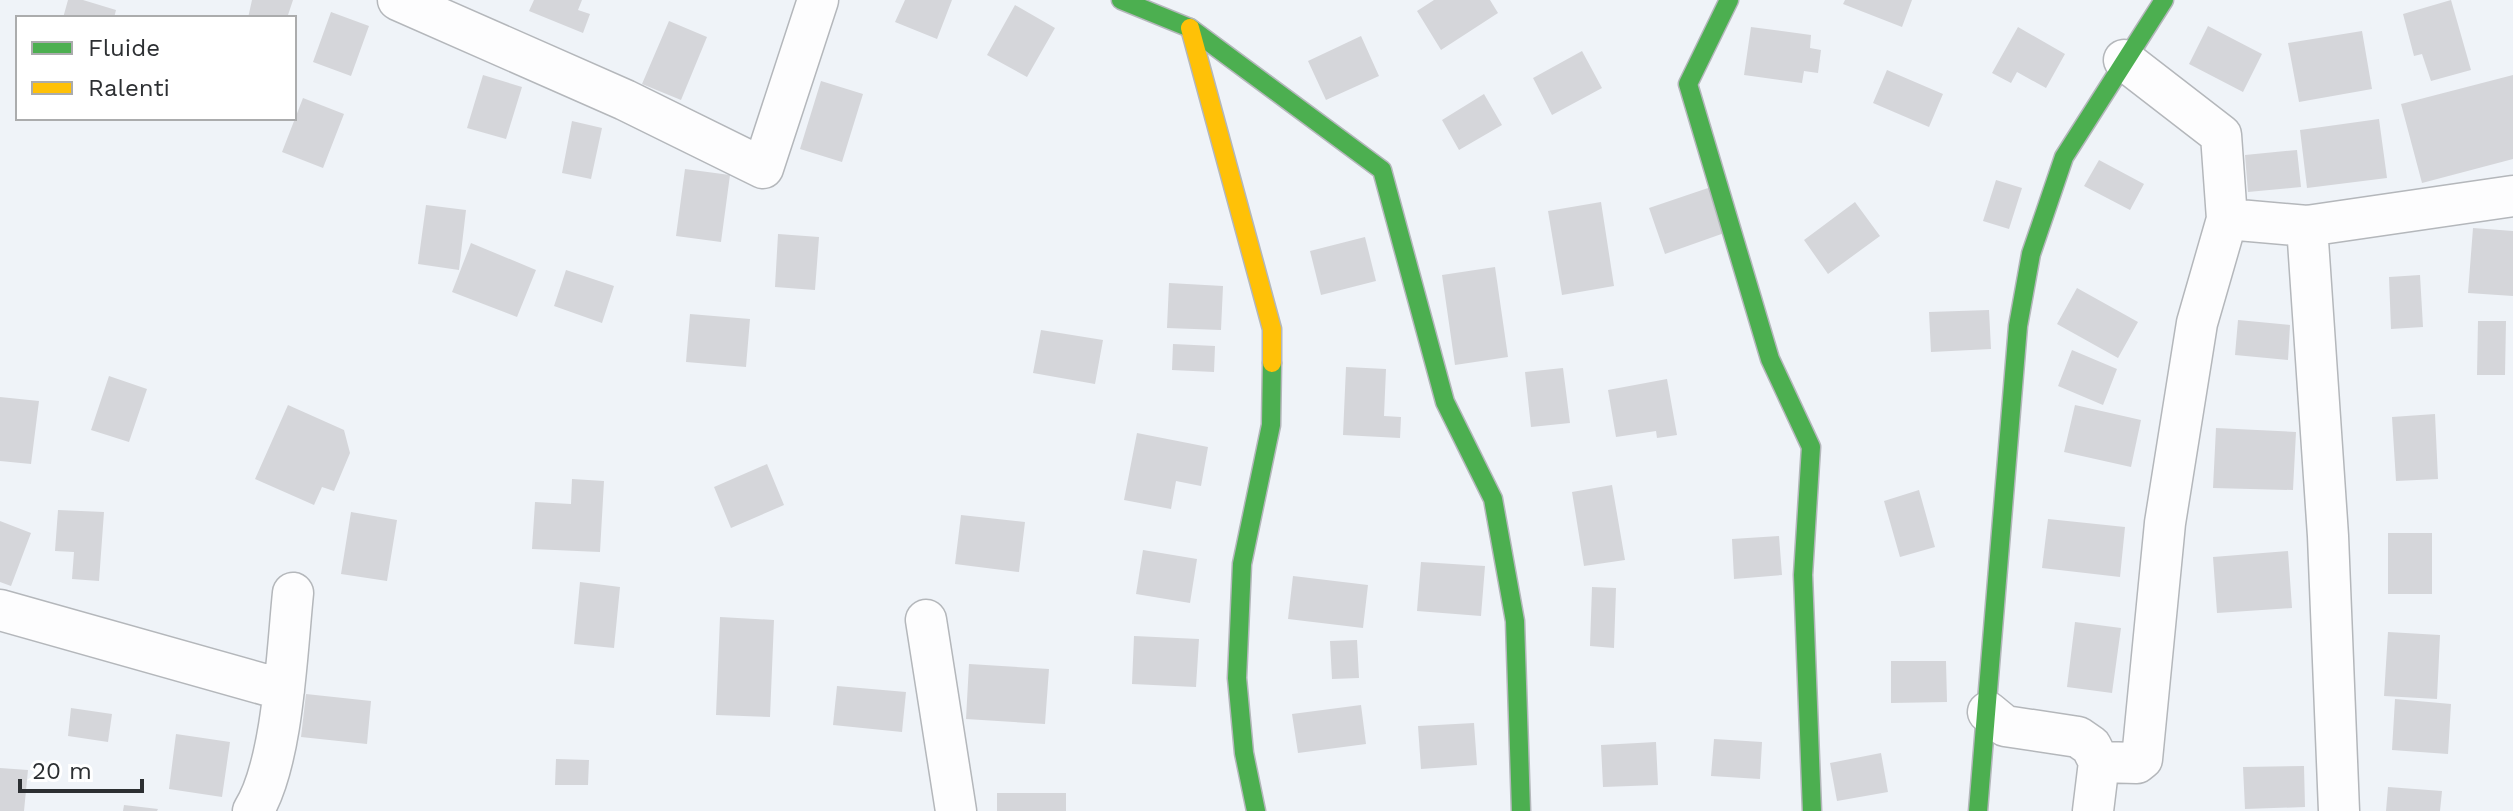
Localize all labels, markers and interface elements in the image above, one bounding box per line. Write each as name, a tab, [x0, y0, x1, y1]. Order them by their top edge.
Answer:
legend	[16, 16, 296, 120]
text: Fluide	[88, 34, 160, 62]
text: Ralenti	[88, 74, 170, 102]
scale bar	[20, 743, 142, 793]
text: 20 m	[32, 757, 92, 785]

